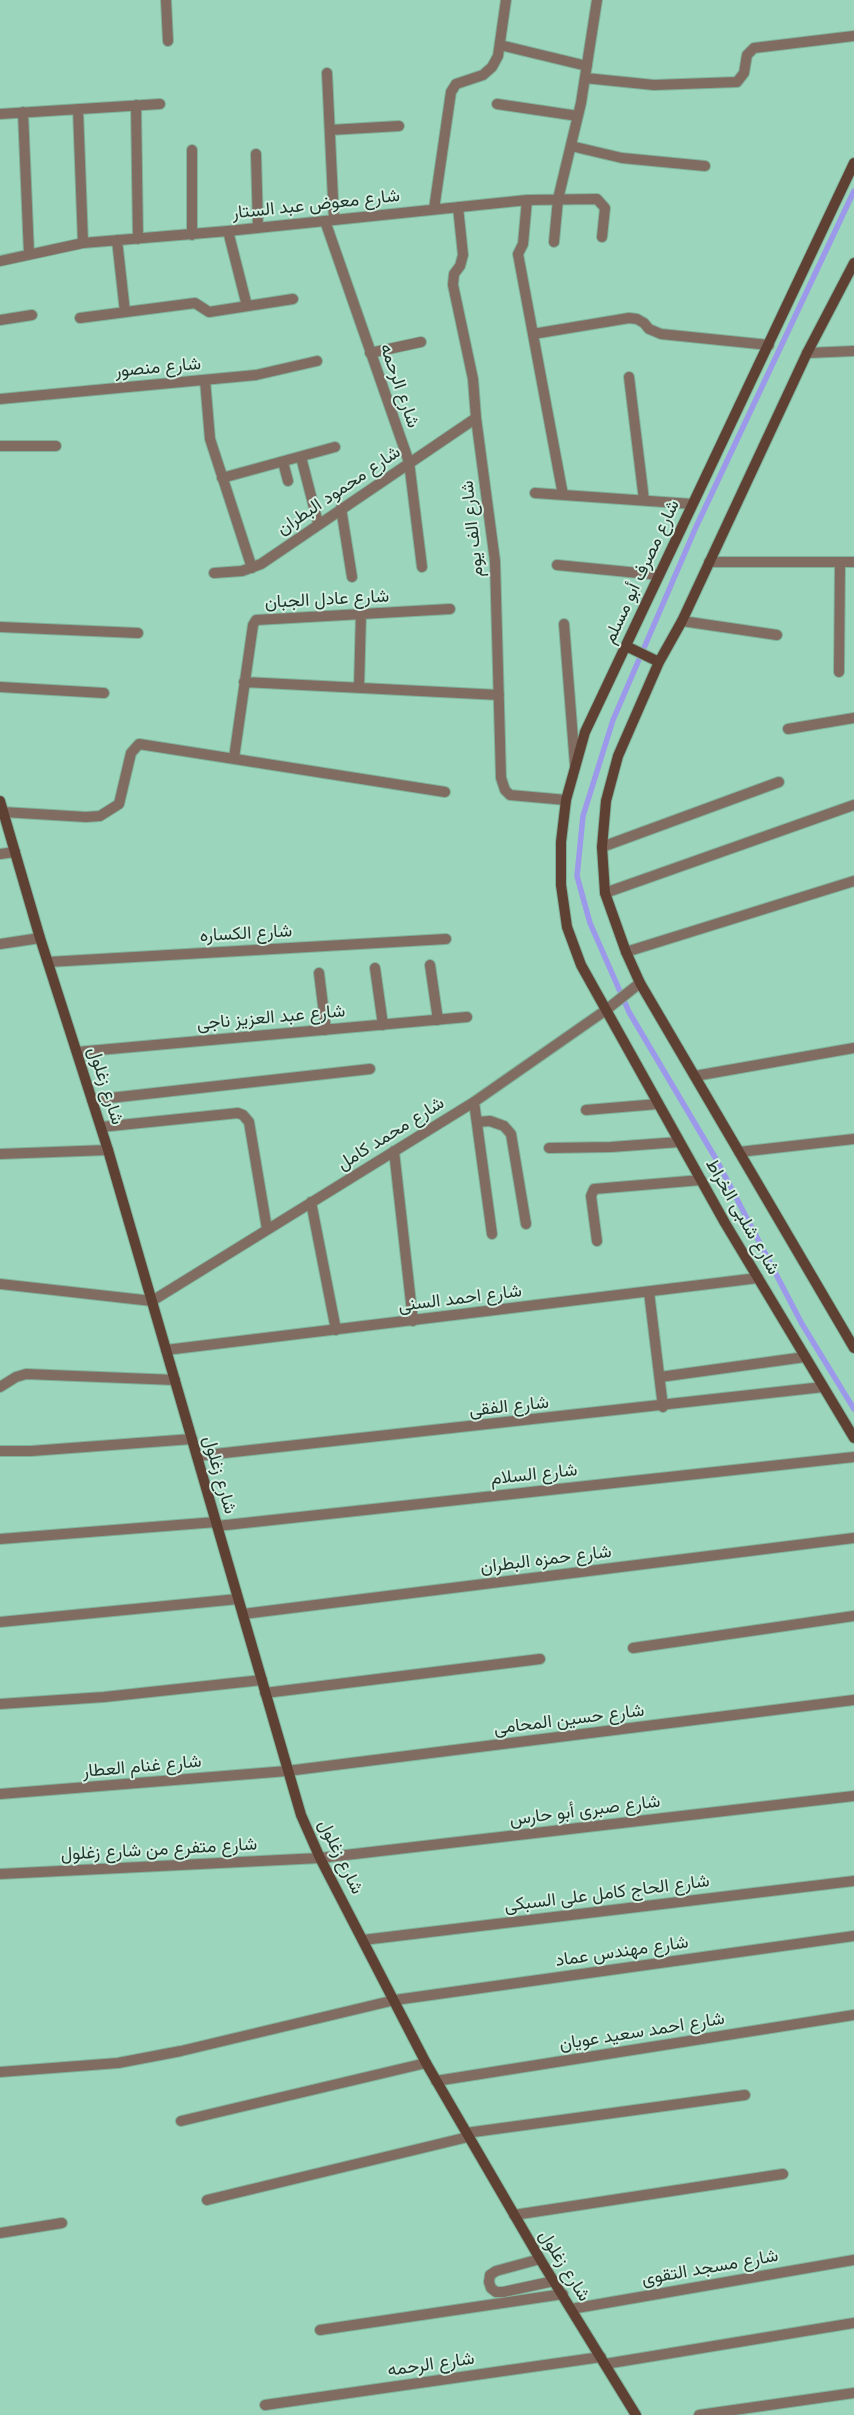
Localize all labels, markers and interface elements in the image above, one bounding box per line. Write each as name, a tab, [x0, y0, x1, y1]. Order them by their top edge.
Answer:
street label: شارع معوض عبد الستار	[231, 185, 401, 225]
street label: شارع الرحمه	[375, 341, 423, 431]
street label: شارع منصور	[114, 353, 202, 383]
street label: شارع محمود البطران	[273, 442, 405, 540]
street label: شارع الف يوم	[457, 480, 489, 578]
street label: شارع مصرف أبو مسلم	[599, 497, 685, 647]
street label: شارع عادل الجبان	[264, 586, 390, 614]
street label: شارع الكساره	[199, 921, 293, 947]
street label: شارع عبد العزيز ناجى	[196, 1001, 346, 1035]
street label: شارع زغلول	[82, 1044, 128, 1128]
street label: شارع محمد كامل	[334, 1093, 448, 1175]
street label: شارع شلبى الخراط	[700, 1155, 784, 1279]
street label: شارع احمد السنى	[397, 1281, 523, 1317]
street label: شارع الفقى	[468, 1392, 550, 1422]
street label: شارع زغلول	[198, 1433, 240, 1517]
street label: شارع السلام	[490, 1460, 578, 1490]
street label: شارع حمزه البطران	[479, 1541, 613, 1579]
street label: شارع حسين المحامى	[493, 1700, 645, 1740]
street label: شارع غنام العطار	[82, 1751, 202, 1783]
street label: شارع صبرى أبو حارس	[508, 1791, 662, 1831]
street label: شارع زغلول	[313, 1816, 367, 1898]
street label: شارع متفرع من شارع زغلول	[60, 1834, 258, 1866]
street label: شارع الحاج كامل على السبكى	[503, 1871, 711, 1917]
street label: شارع مهندس عماد	[554, 1932, 690, 1972]
street label: شارع احمد سعيد عويان	[558, 2008, 726, 2056]
street label: شارع زغلول	[534, 2226, 594, 2306]
street label: شارع مسجد التقوى	[640, 2245, 780, 2291]
street label: شارع الرحمه	[386, 2348, 476, 2382]

